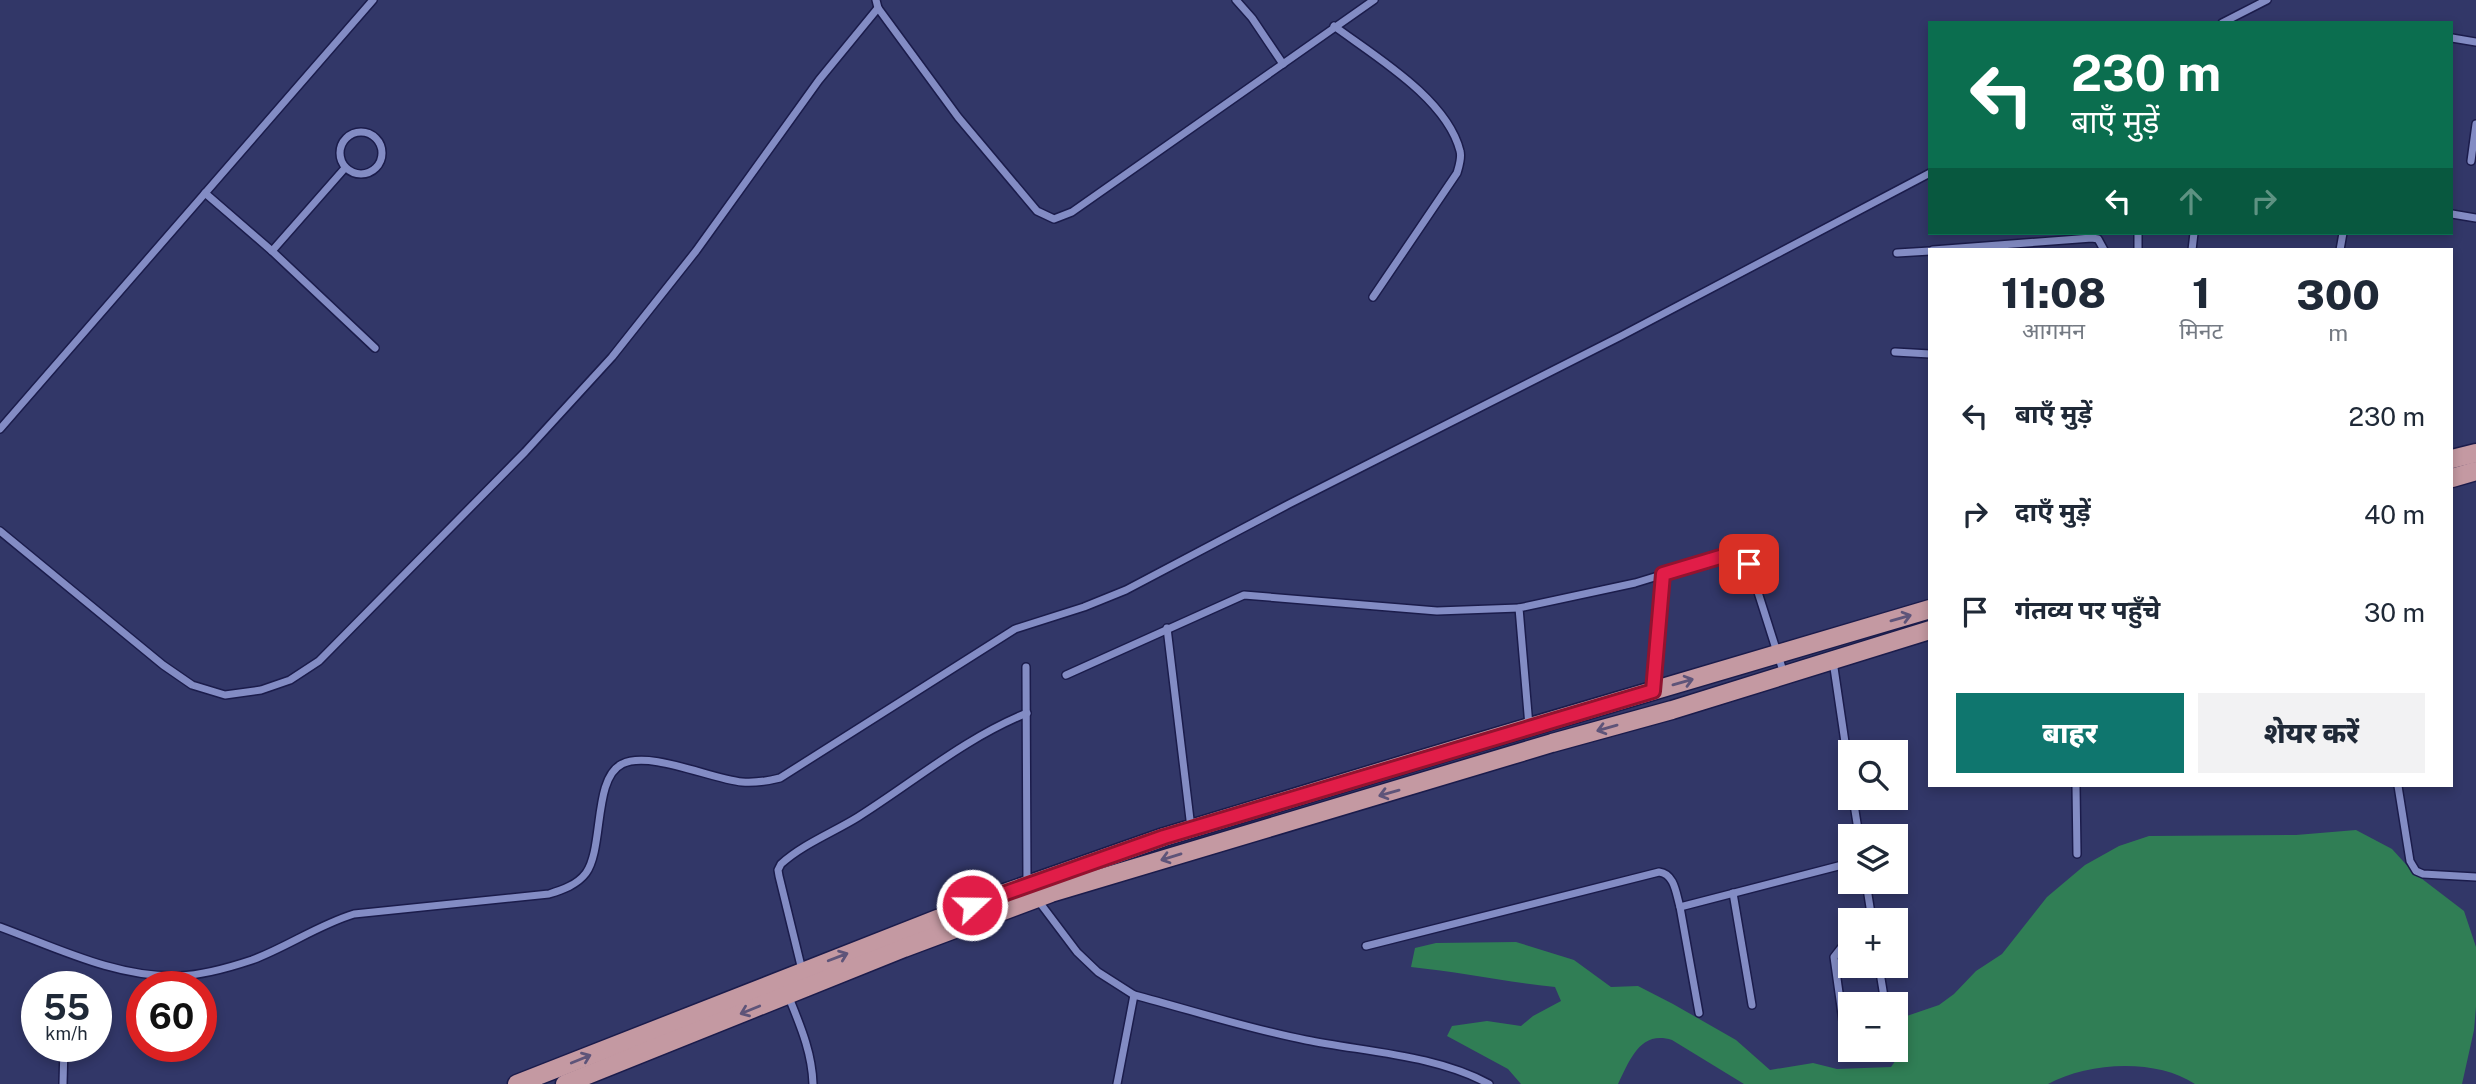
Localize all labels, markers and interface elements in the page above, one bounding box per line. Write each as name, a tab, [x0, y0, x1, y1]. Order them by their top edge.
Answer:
text: 230 m	[2071, 44, 2221, 102]
icon: left	[1956, 49, 2047, 140]
text: बाएँ मुड़ें	[2071, 103, 2159, 140]
icon: left	[2099, 182, 2137, 220]
icon: ahead	[2172, 182, 2210, 220]
icon: right	[2245, 182, 2283, 220]
text: 11:08	[2001, 268, 2106, 317]
text: 1	[2192, 268, 2210, 317]
text: 300	[2296, 270, 2380, 319]
text: आगमन	[2022, 317, 2085, 344]
text: मिनट	[2179, 317, 2223, 344]
text: m	[2328, 319, 2348, 346]
icon: left	[1956, 397, 1994, 435]
text: बाएँ मुड़ें	[2015, 398, 2092, 429]
text: 230 m	[2349, 401, 2425, 432]
icon: right	[1956, 495, 1994, 533]
text: दाएँ मुड़ें	[2015, 496, 2091, 527]
text: 40 m	[2364, 499, 2425, 530]
pin	[1719, 534, 1779, 594]
icon: arrive	[1730, 545, 1768, 583]
icon: arrive	[1956, 593, 1994, 631]
text: गंतव्य पर पहुँचे	[2015, 594, 2160, 625]
text: 30 m	[2364, 597, 2425, 628]
one-way arrow	[1890, 610, 1912, 623]
one-way arrow	[1671, 674, 1693, 687]
button: बाहर	[1956, 693, 2184, 773]
button: शेयर करें	[2198, 693, 2425, 773]
one-way arrow	[1596, 722, 1619, 735]
map controls	[1838, 740, 1908, 1062]
button: search	[1838, 740, 1908, 810]
one-way arrow	[1378, 788, 1400, 801]
button: layers	[1838, 824, 1908, 894]
one-way arrow	[1160, 851, 1182, 864]
position arrow	[935, 868, 1009, 942]
button: +	[1838, 908, 1908, 978]
one-way arrow	[826, 950, 848, 963]
speed limit sign: 60	[126, 971, 217, 1062]
text: 55	[43, 987, 90, 1028]
button: −	[1838, 992, 1908, 1062]
one-way arrow	[740, 1004, 761, 1017]
text: km/h	[45, 1023, 88, 1044]
one-way arrow	[569, 1051, 591, 1064]

